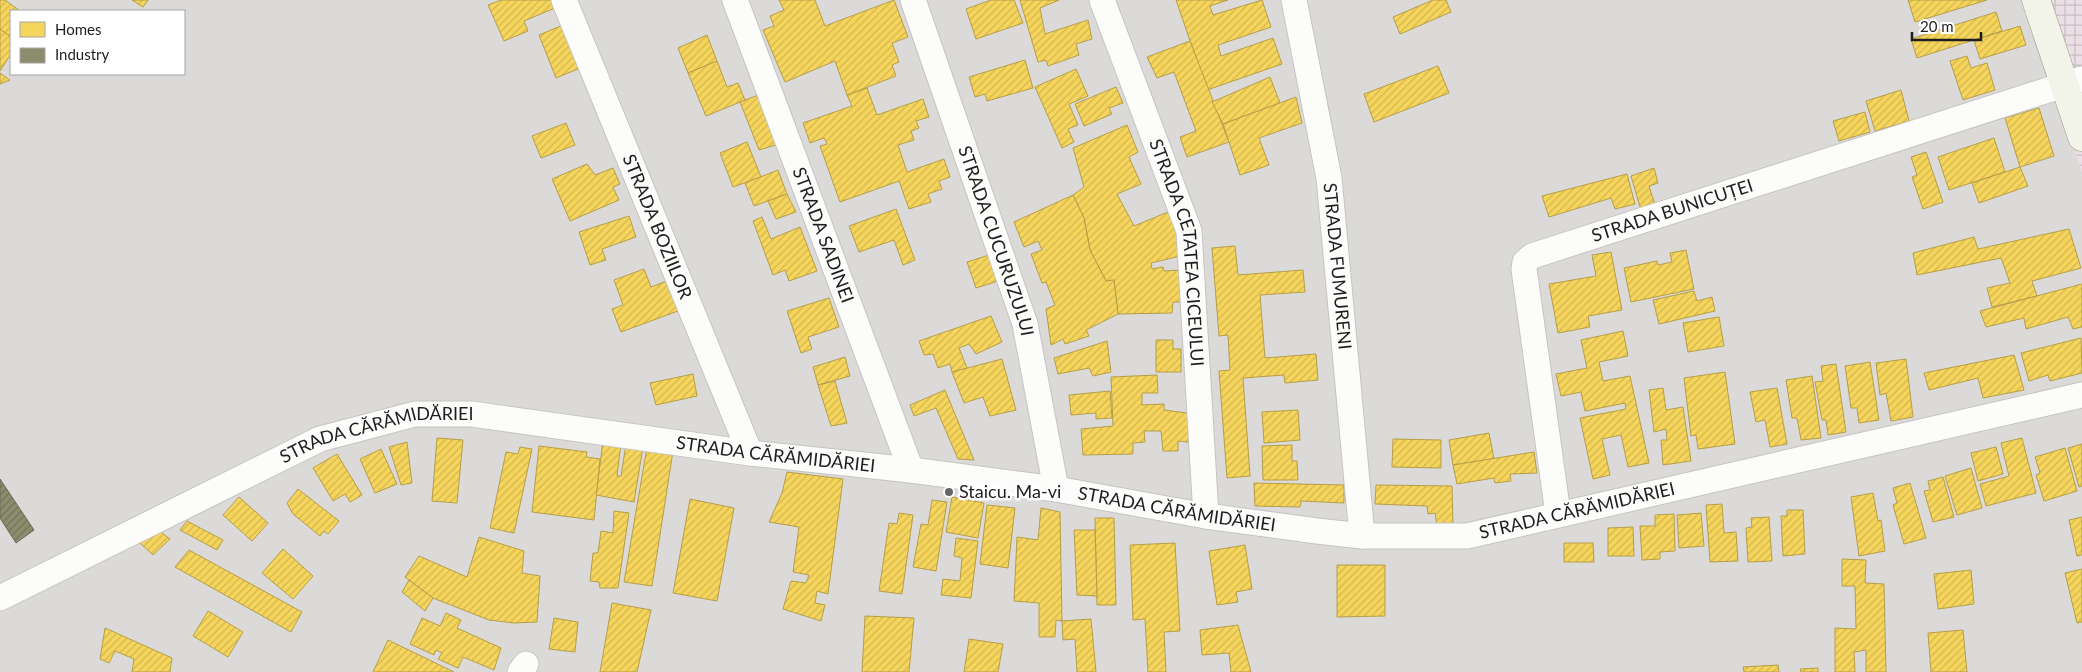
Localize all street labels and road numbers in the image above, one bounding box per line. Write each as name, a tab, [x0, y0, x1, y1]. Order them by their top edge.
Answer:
street label: STRADA CETATEA CICEULUI	[1145, 136, 1209, 367]
street label: STRADA CUCURUZULUI	[954, 143, 1039, 338]
street label: STRADA BOZIILOR	[618, 151, 698, 303]
street label: STRADA SADINEI	[789, 164, 859, 306]
street label: STRADA BUNICUȚEI	[1588, 174, 1756, 246]
street label: STRADA FUMURENI	[1319, 182, 1357, 350]
street label: STRADA CĂRĂMIDĂRIEI	[276, 402, 474, 467]
street label: STRADA CĂRĂMIDĂRIEI	[675, 431, 876, 476]
street label: STRADA CĂRĂMIDĂRIEI	[1477, 477, 1677, 543]
street label: STRADA CĂRĂMIDĂRIEI	[1076, 481, 1277, 535]

